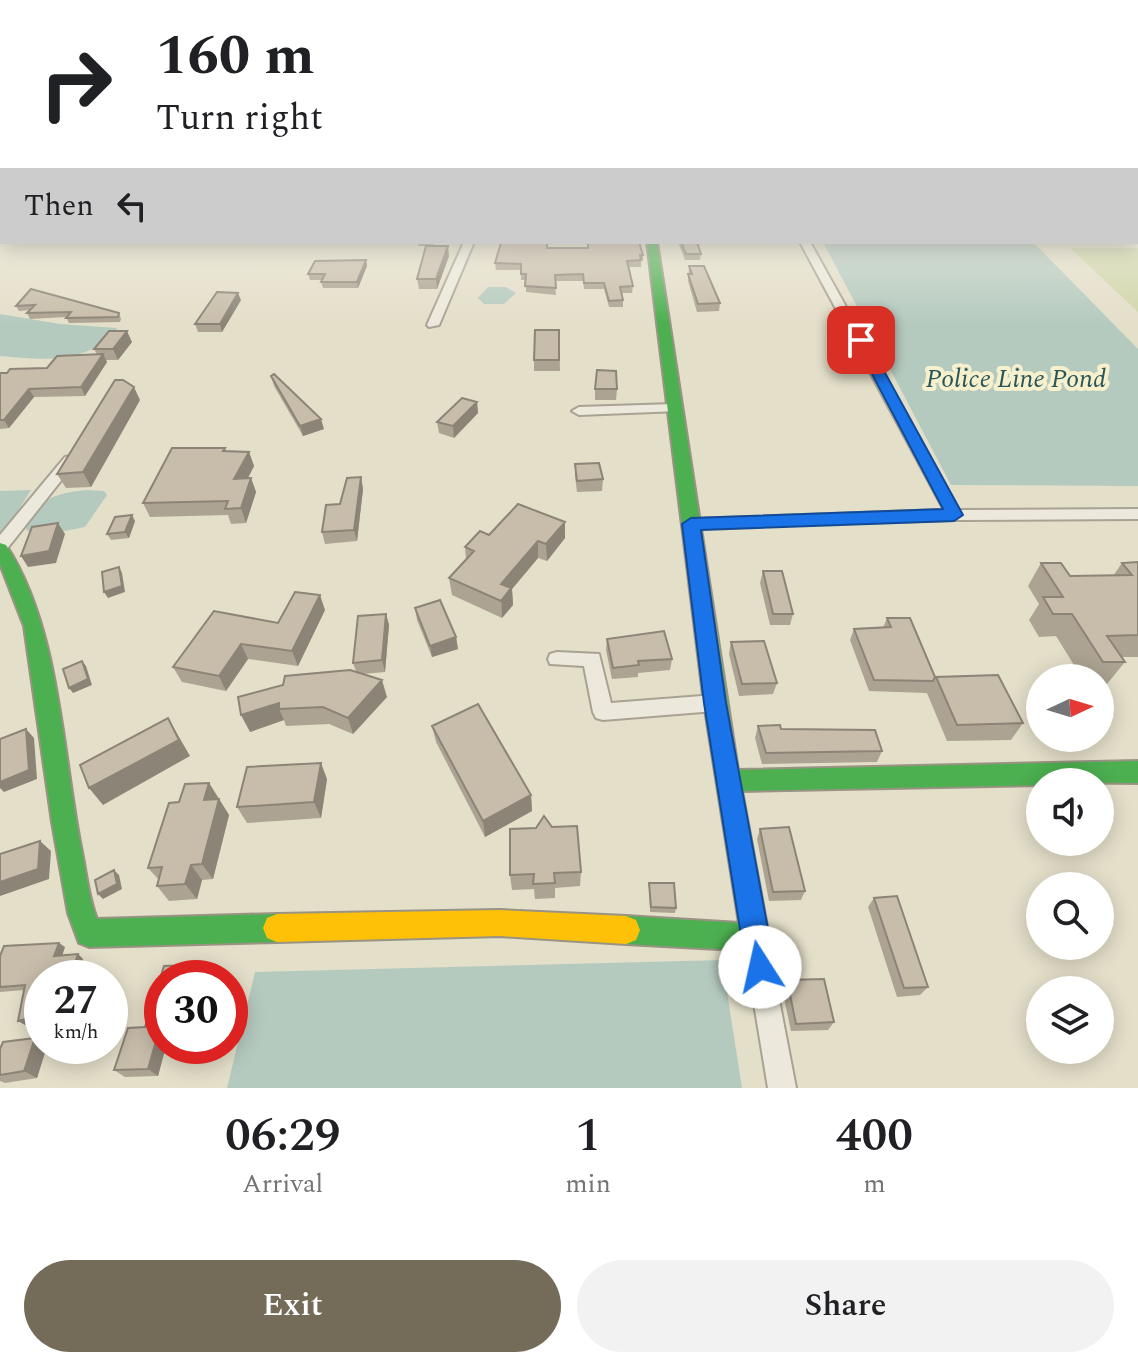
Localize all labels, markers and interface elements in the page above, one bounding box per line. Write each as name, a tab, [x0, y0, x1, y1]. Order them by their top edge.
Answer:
text: 160 m	[156, 14, 315, 99]
icon: right	[24, 32, 128, 136]
text: Turn right	[156, 91, 323, 146]
text: Then	[24, 183, 94, 229]
icon: left	[110, 184, 154, 228]
pin	[827, 306, 895, 374]
icon: arrive	[839, 318, 883, 362]
water label: Police Line Pond	[926, 359, 1106, 399]
north arrow	[1026, 664, 1114, 752]
map controls	[1026, 664, 1114, 1064]
button: sound	[1026, 768, 1114, 856]
button: search	[1026, 872, 1114, 960]
position arrow	[718, 925, 802, 1009]
speed limit sign: 30	[144, 960, 248, 1064]
text: 27	[54, 971, 98, 1032]
button: layers	[1026, 976, 1114, 1064]
text: km/h	[54, 1017, 99, 1047]
text: 06:29	[225, 1099, 340, 1172]
text: 1	[575, 1099, 601, 1172]
text: 400	[836, 1099, 913, 1172]
text: Arrival	[242, 1164, 323, 1204]
text: min	[565, 1164, 611, 1204]
text: m	[863, 1164, 886, 1204]
button: Exit	[24, 1260, 561, 1352]
button: Share	[577, 1260, 1114, 1352]

